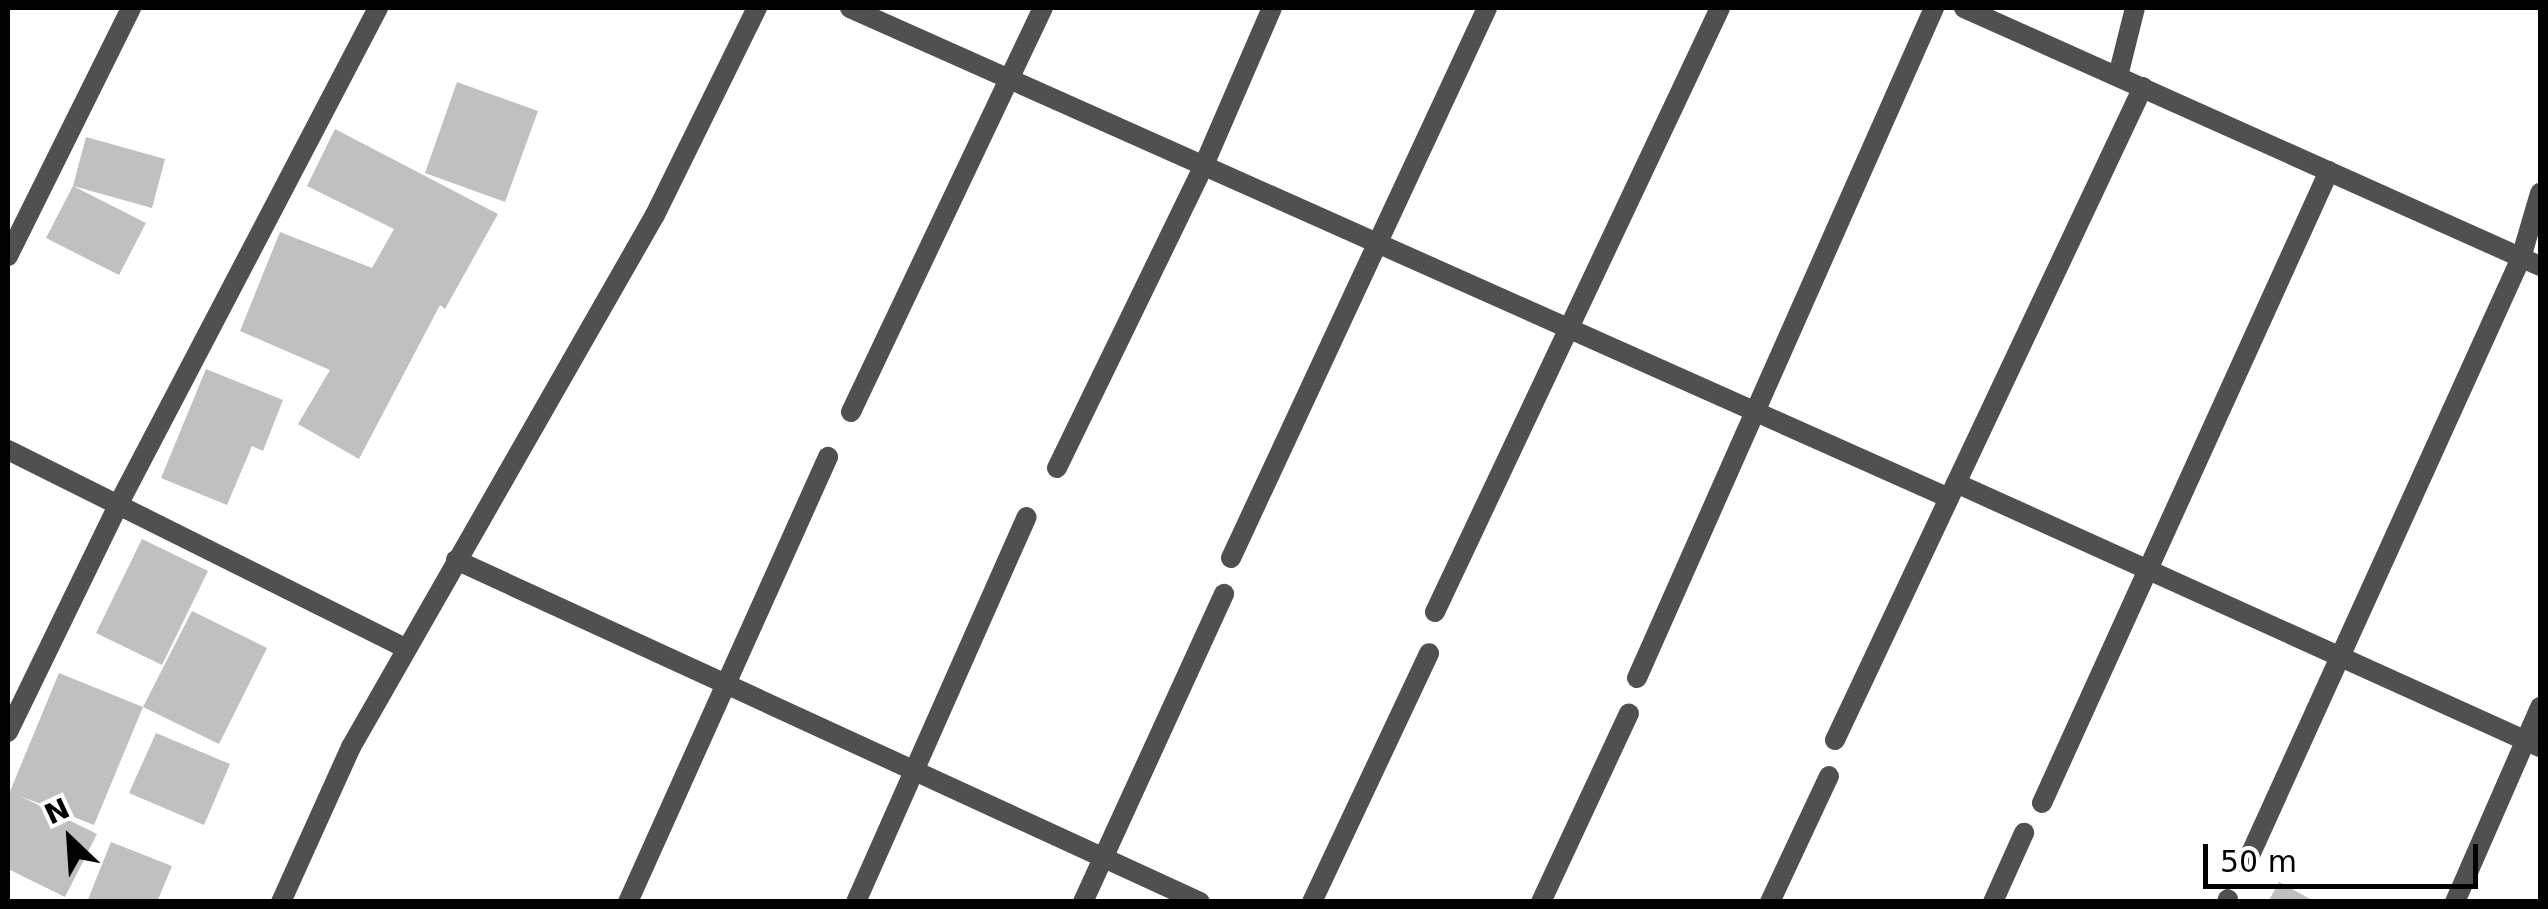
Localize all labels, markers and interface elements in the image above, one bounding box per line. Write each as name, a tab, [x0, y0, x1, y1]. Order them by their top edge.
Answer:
north arrow	[20, 789, 120, 889]
text: N	[40, 791, 75, 831]
scale bar	[2208, 824, 2483, 886]
text: 50 m	[2220, 844, 2297, 879]

